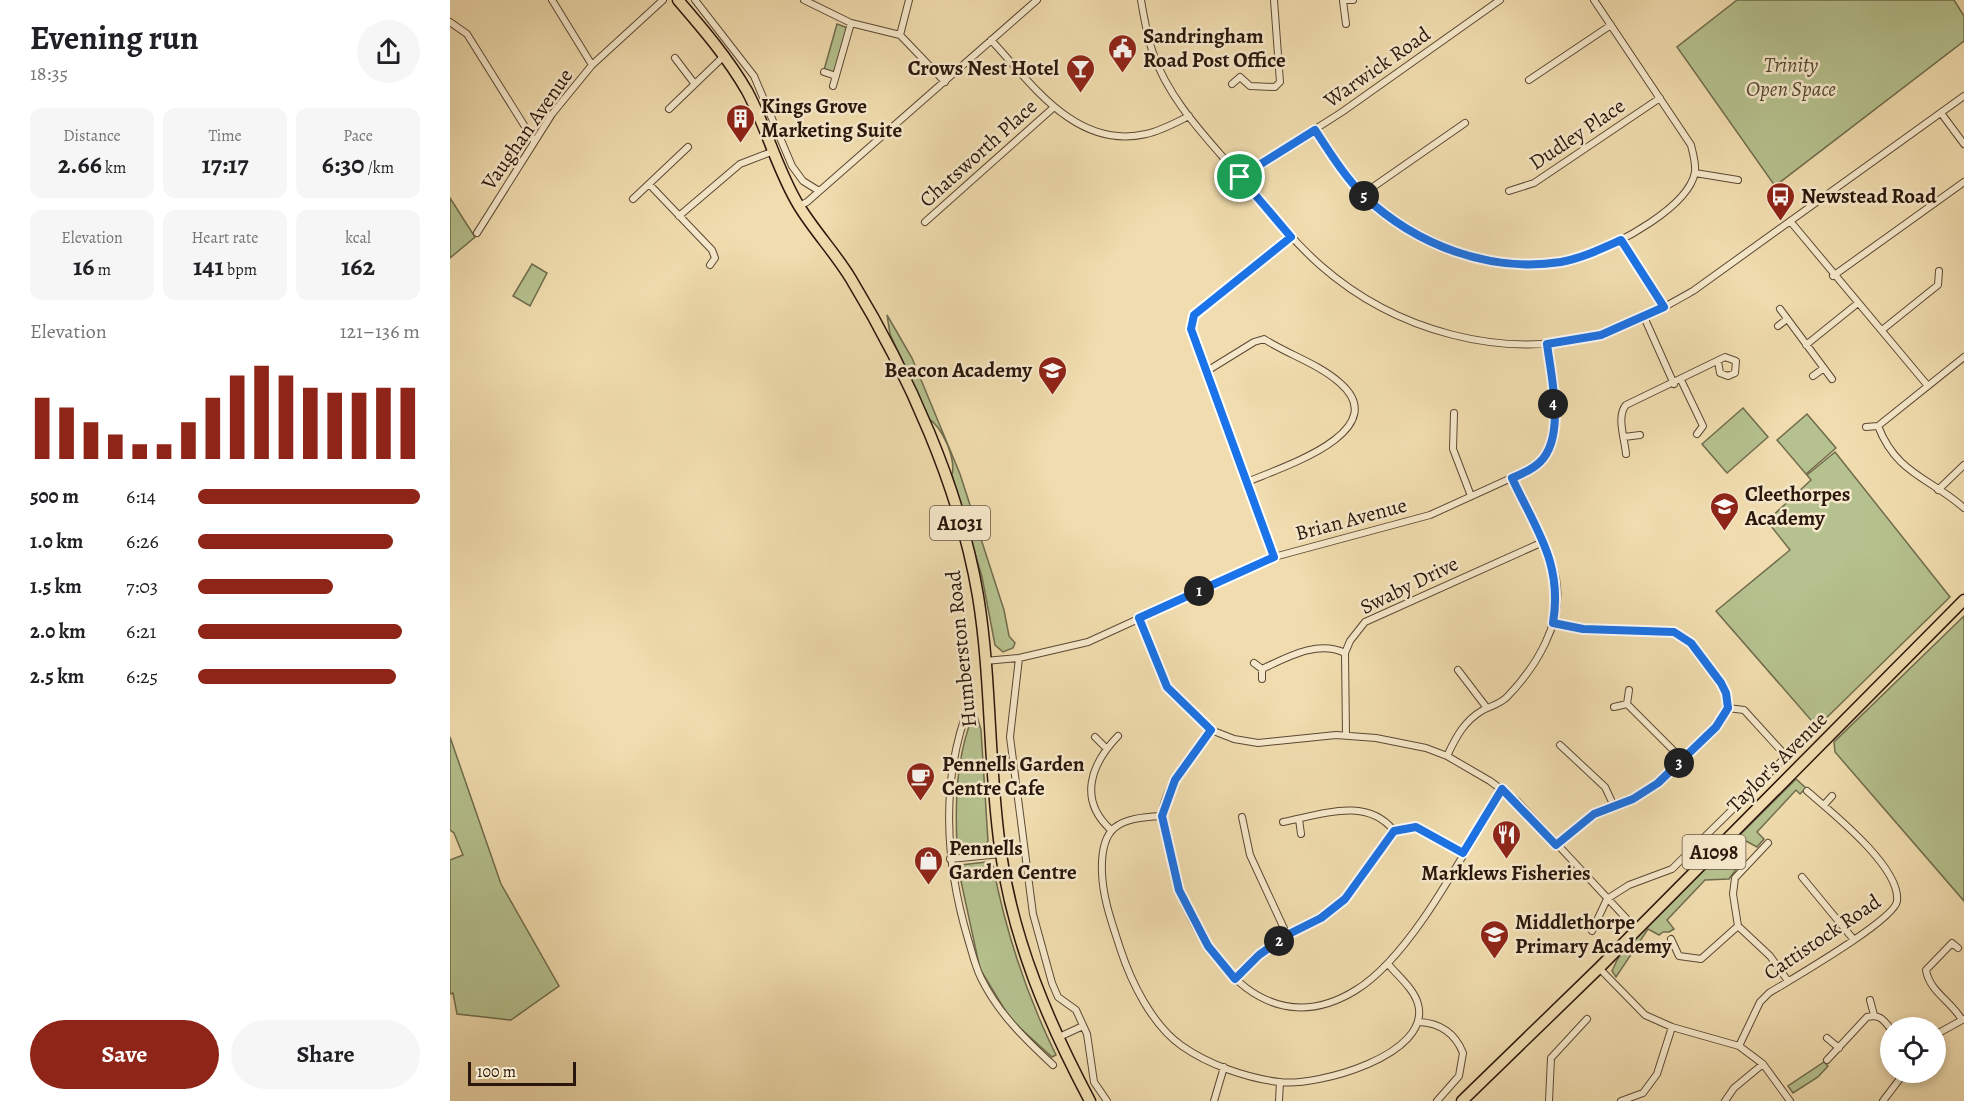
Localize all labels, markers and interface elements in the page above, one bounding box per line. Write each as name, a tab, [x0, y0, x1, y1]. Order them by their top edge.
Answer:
text: Evening run	[30, 15, 199, 60]
button: share	[357, 20, 420, 83]
street label: Warwick Road	[1317, 20, 1436, 115]
place label: Sandringham Road Post Office	[1143, 22, 1286, 74]
public building icon: Sandringham Road Post Office	[1106, 32, 1138, 74]
park label: Trinity Open Space	[1746, 51, 1836, 103]
bar icon: Crows Nest Hotel	[1064, 52, 1096, 94]
place label: Crows Nest Hotel	[908, 54, 1059, 82]
text: 18:35	[30, 60, 68, 87]
street label: Vaughan Avenue	[474, 63, 579, 196]
place label: Kings Grove Marketing Suite	[761, 92, 902, 144]
street label: Dudley Place	[1524, 92, 1630, 176]
street label: Chatsworth Place	[913, 93, 1043, 213]
building icon: Kings Grove Marketing Suite	[724, 102, 756, 144]
text: Distance	[63, 125, 121, 147]
text: Time	[208, 125, 242, 147]
text: Pace	[343, 125, 373, 147]
text: 2.66	[58, 147, 102, 182]
text: 17:17	[201, 147, 249, 182]
text: 6:30	[322, 147, 364, 182]
pin	[1214, 151, 1265, 202]
text: km	[102, 157, 126, 179]
text: /km	[364, 157, 394, 179]
icon: arrive	[1223, 160, 1256, 193]
bus stop icon: Newstead Road	[1764, 180, 1796, 222]
pin: 5	[1349, 181, 1379, 211]
place label: Newstead Road	[1801, 182, 1937, 210]
text: 5	[1361, 185, 1367, 207]
text: Elevation	[61, 227, 123, 249]
text: Heart rate	[192, 227, 258, 249]
text: kcal	[345, 227, 371, 249]
text: 16	[73, 249, 94, 284]
text: 141	[193, 249, 224, 284]
text: 162	[341, 249, 375, 284]
text: m	[94, 259, 111, 281]
text: bpm	[224, 259, 257, 281]
text: Elevation	[30, 318, 107, 345]
text: 121–136 m	[340, 318, 420, 345]
school or university icon: Beacon Academy	[1037, 354, 1069, 396]
place label: Beacon Academy	[884, 356, 1033, 384]
pin: 4	[1538, 389, 1568, 419]
text: 4	[1549, 393, 1557, 415]
place label: Cleethorpes Academy	[1744, 480, 1850, 532]
text: 500 m	[30, 483, 79, 510]
text: 6:14	[126, 483, 156, 510]
school or university icon: Cleethorpes Academy	[1708, 490, 1740, 532]
street label: Brian Avenue	[1292, 491, 1410, 547]
road number: A1031	[930, 506, 990, 540]
text: 1.0 km	[30, 528, 83, 555]
text: 6:26	[126, 528, 159, 555]
street label: Swaby Drive	[1355, 549, 1463, 621]
street label: Humberston Road	[939, 568, 983, 729]
text: 1.5 km	[30, 573, 82, 600]
text: 7:03	[126, 573, 158, 600]
pin: 1	[1184, 576, 1214, 606]
text: 1	[1196, 580, 1202, 602]
text: 2.0 km	[30, 618, 86, 645]
text: 6:21	[126, 618, 156, 645]
text: 2.5 km	[30, 663, 84, 690]
text: 6:25	[126, 663, 158, 690]
street label: Taylor's Avenue	[1721, 706, 1833, 818]
pin: 3	[1664, 748, 1694, 778]
place label: Pennells Garden Centre Cafe	[942, 750, 1085, 802]
text: 3	[1676, 752, 1682, 774]
cafe icon: Pennells Garden Centre Cafe	[905, 760, 937, 802]
restaurant icon: Marklews Fisheries	[1490, 818, 1522, 860]
place label: Pennells Garden Centre	[949, 834, 1077, 886]
road number: A1098	[1682, 835, 1746, 869]
shop icon: Pennells Garden Centre	[912, 844, 944, 886]
place label: Marklews Fisheries	[1421, 859, 1591, 887]
street label: Cattistock Road	[1758, 887, 1887, 987]
place label: Middlethorpe Primary Academy	[1515, 908, 1673, 960]
school or university icon: Middlethorpe Primary Academy	[1478, 918, 1510, 960]
pin: 2	[1264, 926, 1294, 956]
text: 2	[1275, 930, 1283, 952]
map controls	[1880, 1017, 1946, 1083]
button: locate	[1880, 1017, 1946, 1083]
button: Save	[30, 1020, 219, 1089]
button: Share	[231, 1020, 420, 1089]
scale bar	[468, 1059, 576, 1086]
text: 100 m	[477, 1061, 516, 1083]

